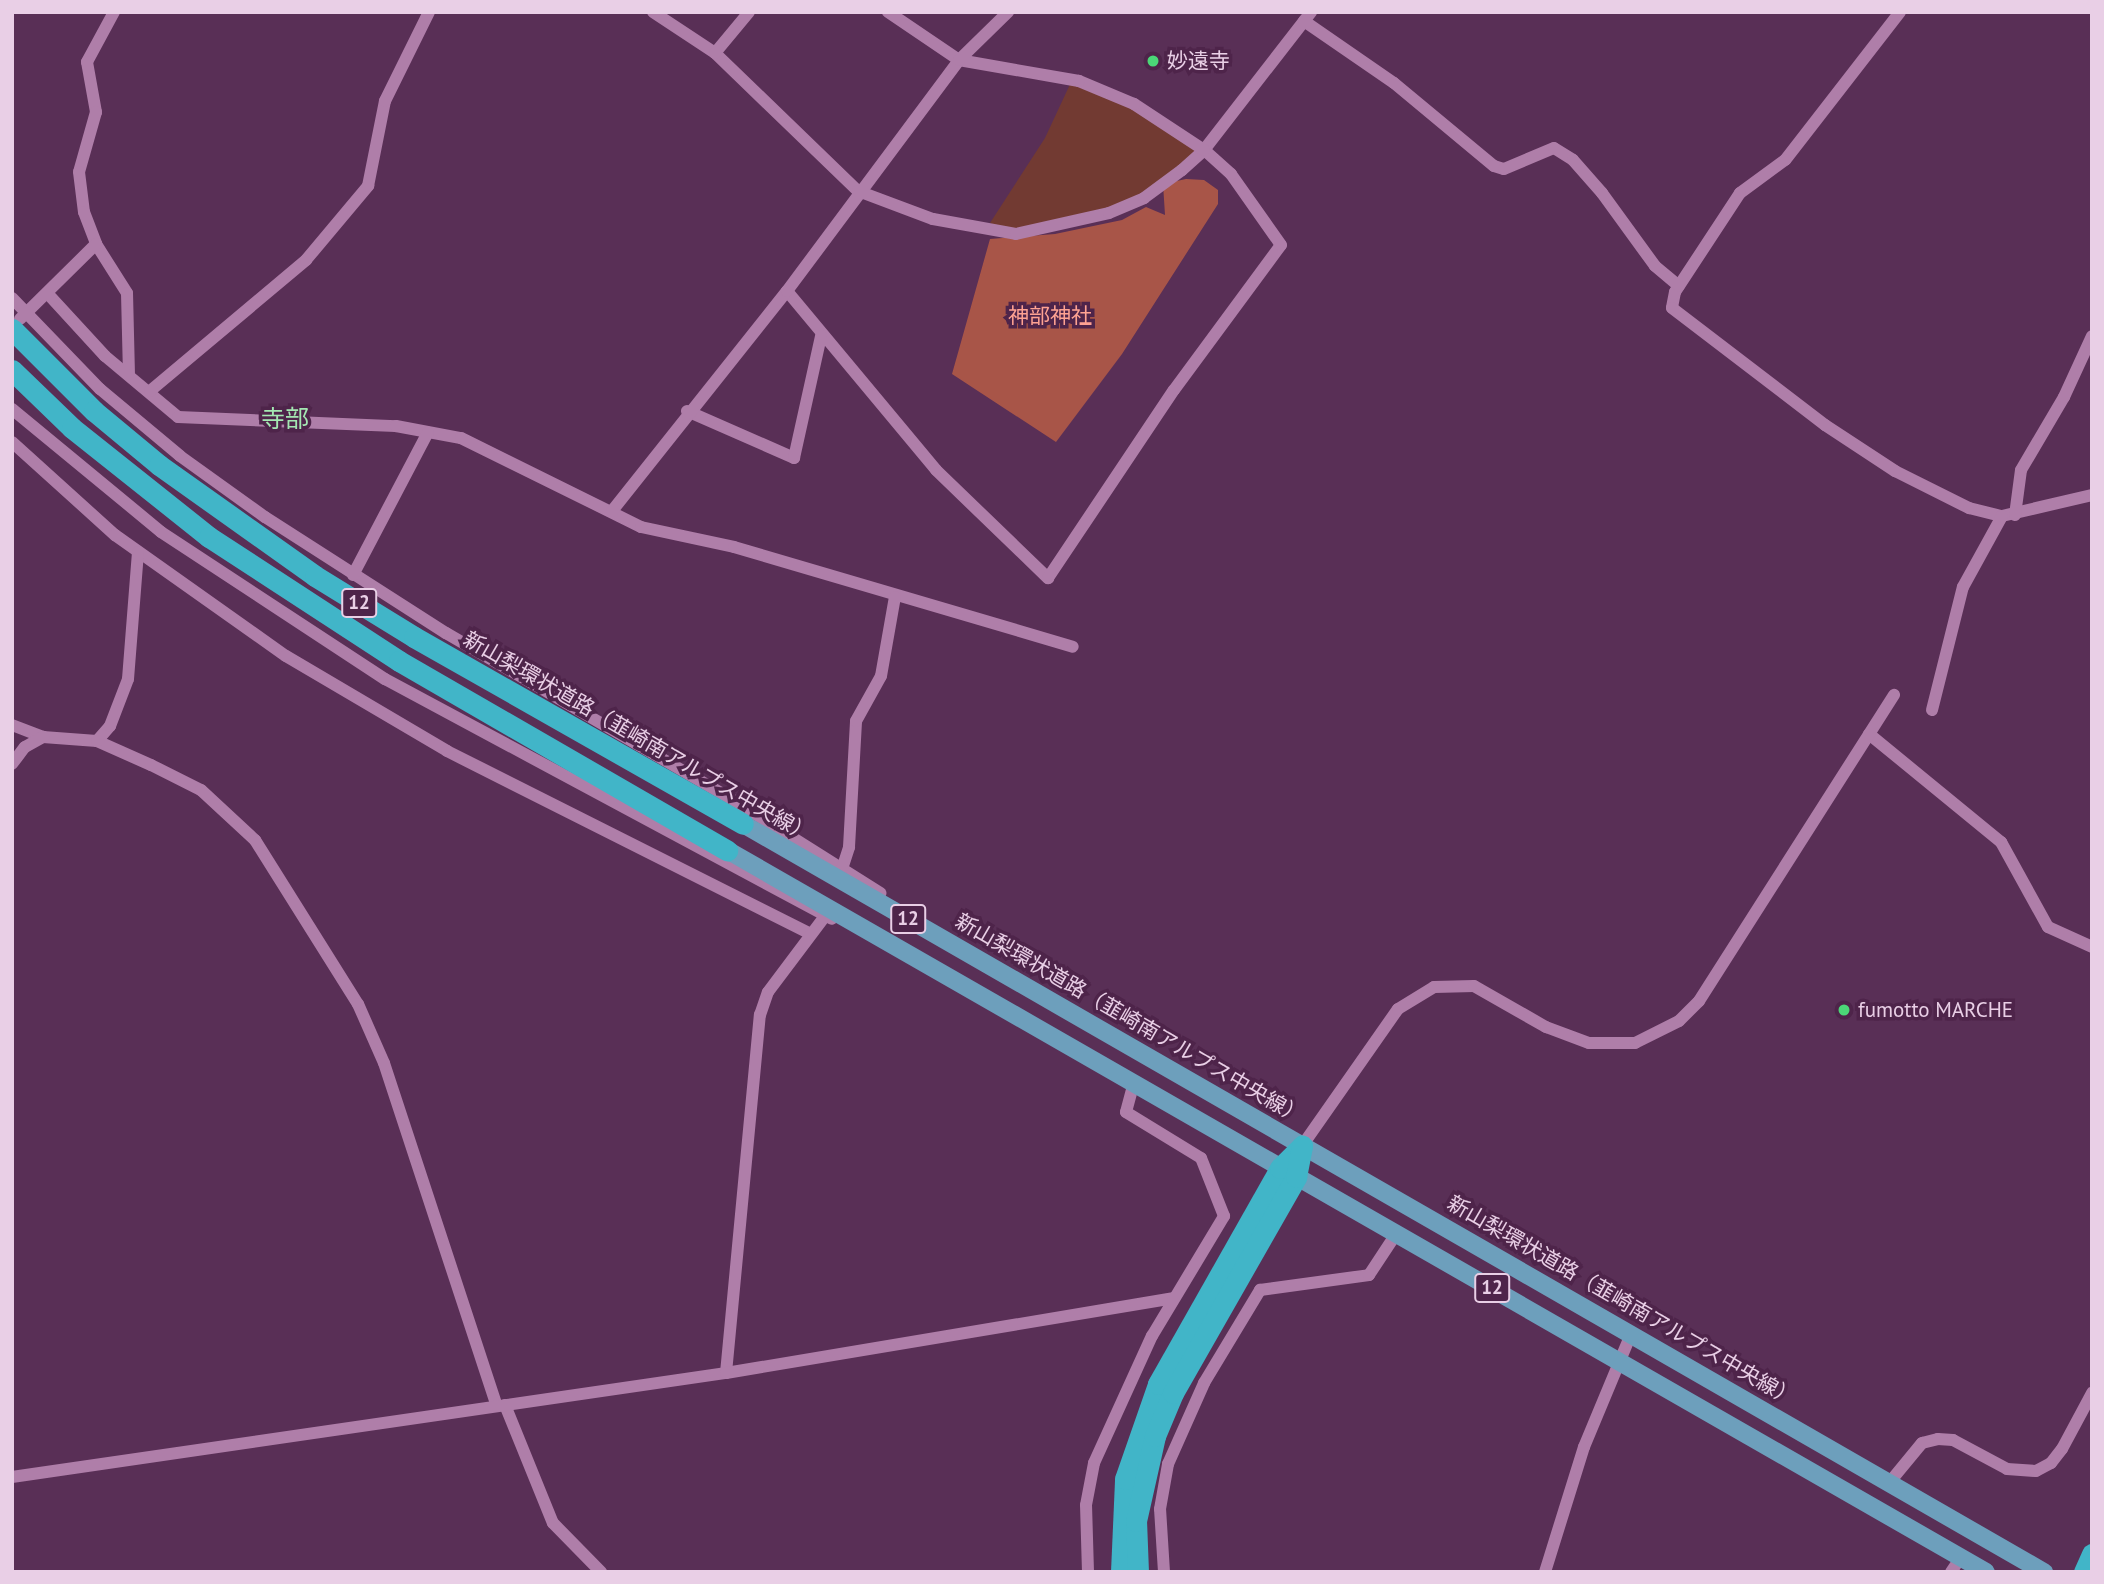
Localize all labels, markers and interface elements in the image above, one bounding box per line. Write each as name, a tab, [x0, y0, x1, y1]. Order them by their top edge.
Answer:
place label: 妙遠寺	[1167, 48, 1230, 74]
marker: 妙遠寺	[1145, 53, 1161, 69]
park label: 神部神社	[1008, 303, 1092, 329]
district label: 寺部	[261, 405, 309, 433]
road number: 12	[340, 588, 378, 618]
street label: 新山梨環状道路（韮崎南アルプス中央線）	[459, 626, 817, 848]
road number: 12	[889, 903, 927, 934]
street label: 新山梨環状道路（韮崎南アルプス中央線）	[951, 908, 1309, 1130]
place label: fumotto MARCHE	[1858, 997, 2013, 1023]
marker: fumotto MARCHE	[1836, 1002, 1852, 1018]
street label: 新山梨環状道路（韮崎南アルプス中央線）	[1443, 1190, 1801, 1412]
road number: 12	[1473, 1272, 1511, 1304]

